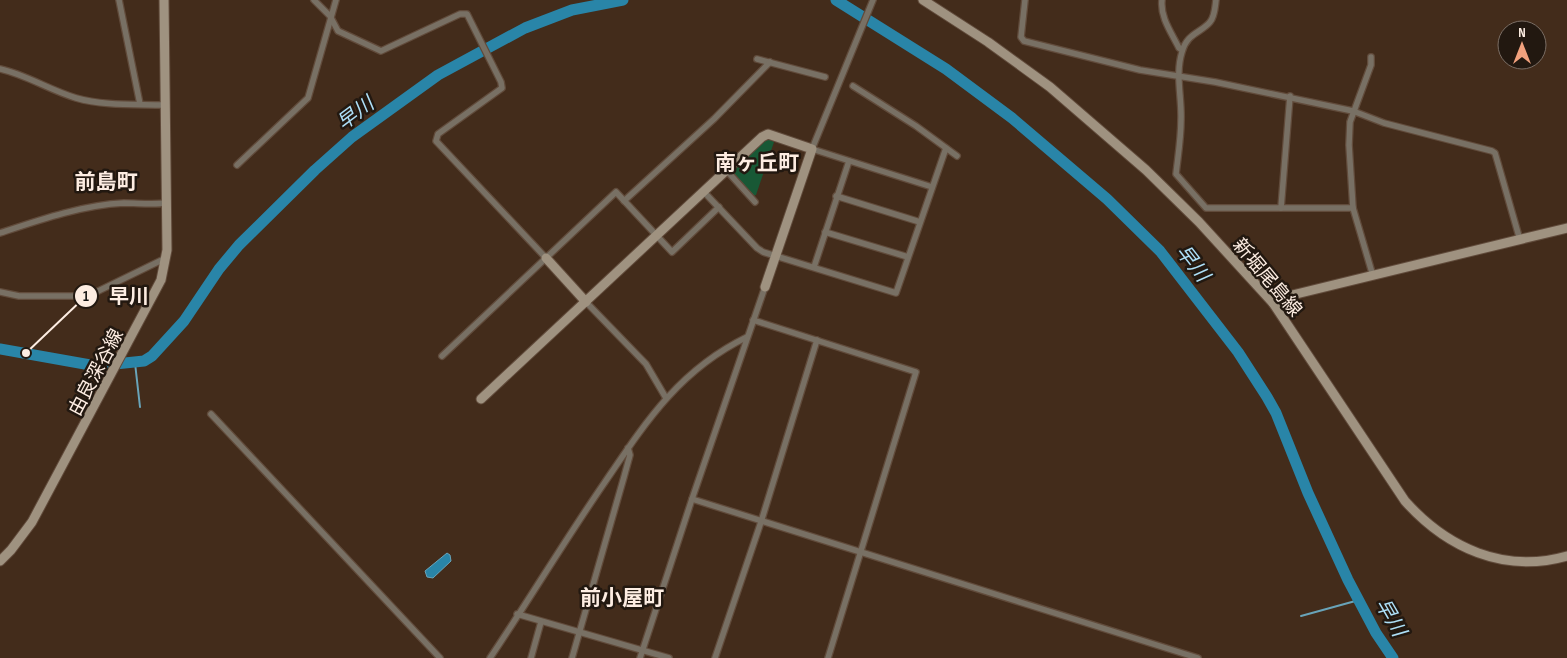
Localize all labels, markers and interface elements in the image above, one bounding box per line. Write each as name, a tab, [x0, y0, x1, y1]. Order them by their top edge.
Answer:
north arrow	[1497, 20, 1547, 70]
text: N	[1518, 24, 1526, 41]
water label: 早川	[332, 91, 380, 135]
district label: 南ヶ丘町	[715, 151, 799, 176]
district label: 前島町	[75, 170, 138, 195]
street label: 新堀尾島線	[1228, 234, 1306, 322]
water label: 早川	[1170, 240, 1215, 288]
callout: 早川	[74, 279, 159, 314]
text: 早川	[109, 285, 149, 309]
text: 1	[83, 287, 89, 306]
street label: 由良深谷線	[64, 325, 129, 420]
district label: 前小屋町	[580, 586, 664, 611]
water label: 早川	[1370, 594, 1412, 643]

